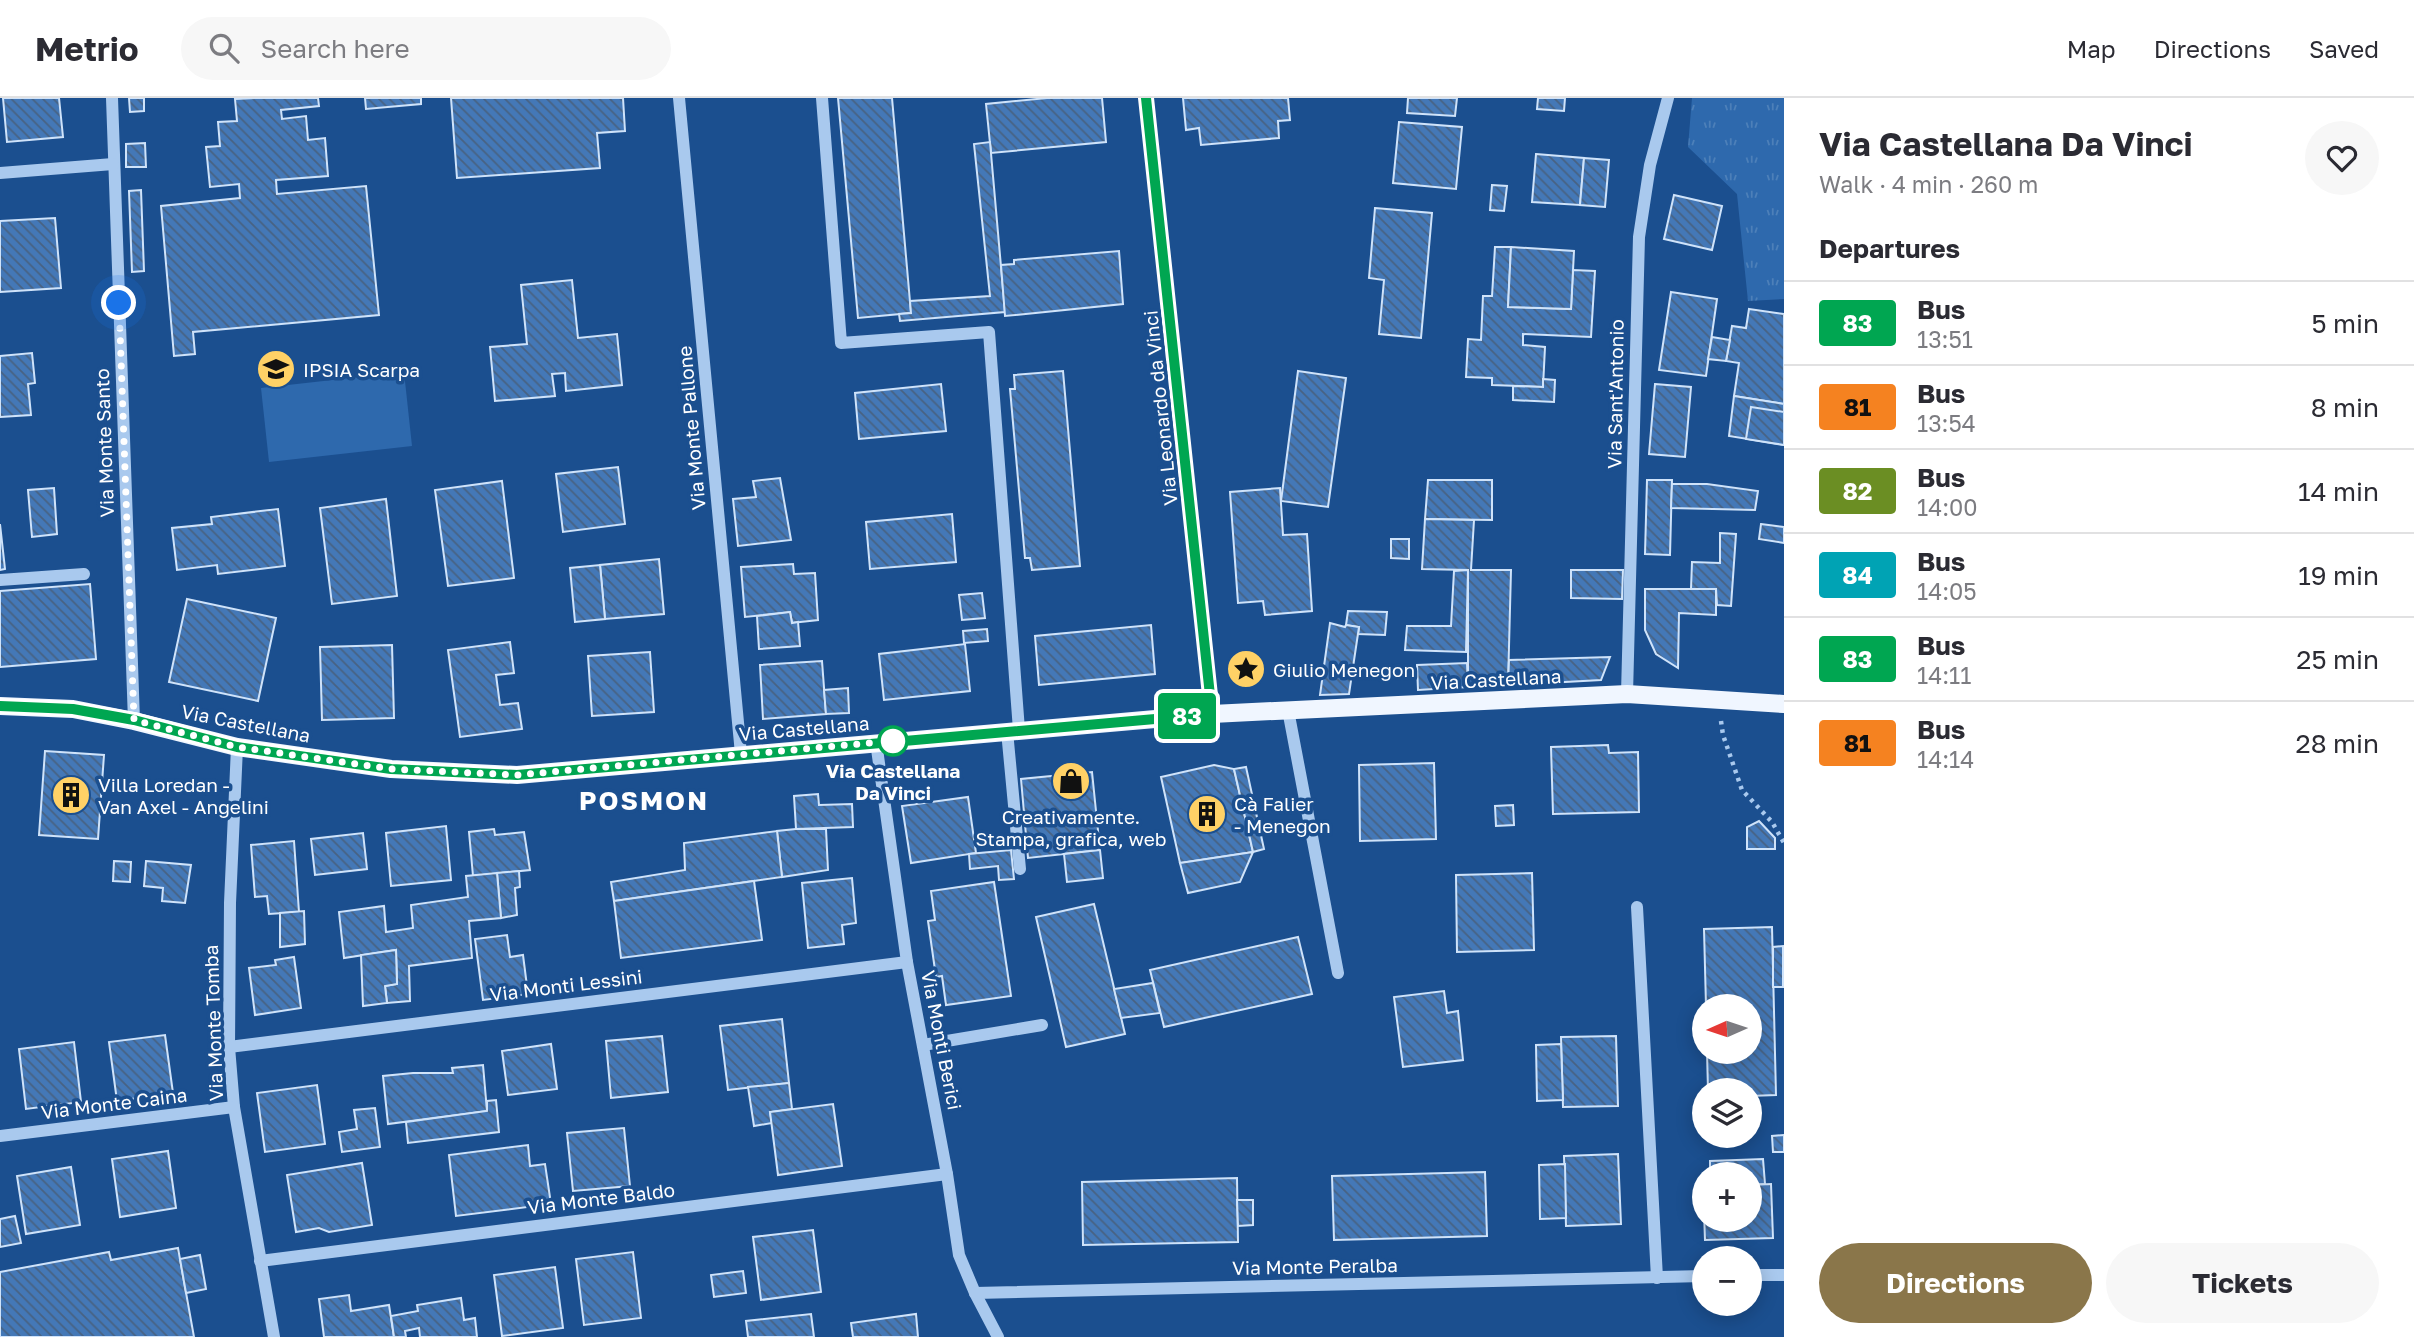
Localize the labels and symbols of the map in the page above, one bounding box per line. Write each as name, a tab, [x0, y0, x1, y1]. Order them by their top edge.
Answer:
your location	[101, 285, 136, 320]
street label: Via Leonardo da Vinci	[1138, 309, 1182, 507]
street label: Via Sant'Antonio	[1602, 319, 1628, 469]
street label: Via Monte Pallone	[672, 345, 710, 511]
school or university icon: IPSIA Scarpa	[255, 348, 297, 390]
place label: IPSIA Scarpa	[303, 358, 420, 381]
street label: Via Monte Santo	[90, 368, 118, 518]
place icon: Giulio Menegon	[1225, 648, 1267, 690]
place label: Giulio Menegon	[1273, 658, 1415, 681]
street label: Via Castellana	[1430, 664, 1562, 694]
line badge: 83	[1156, 693, 1218, 739]
street label: Via Castellana	[180, 699, 312, 747]
street label: Via Castellana	[738, 711, 870, 745]
marker: Via Castellana Da Vinci	[878, 726, 908, 756]
place label: Via Castellana Da Vinci	[826, 759, 960, 804]
shop icon: Creativamente. Stampa, grafica, web	[1050, 760, 1092, 802]
place label: Villa Loredan - Van Axel - Angelini	[98, 773, 269, 818]
building icon: Villa Loredan - Van Axel - Angelini	[50, 774, 92, 816]
district label: POSMON	[579, 785, 709, 816]
place label: Cà Falier - Menegon	[1234, 792, 1331, 837]
building icon: Cà Falier - Menegon	[1186, 793, 1228, 835]
place label: Creativamente. Stampa, grafica, web	[976, 805, 1166, 850]
street label: Via Monte Tomba	[199, 944, 227, 1102]
street label: Via Monti Lessini	[488, 964, 644, 1006]
street label: Via Monti Berici	[917, 968, 967, 1112]
north arrow	[1692, 994, 1762, 1064]
street label: Via Monte Caina	[40, 1083, 188, 1123]
street label: Via Monte Baldo	[526, 1178, 676, 1218]
street label: Via Monte Peralba	[1232, 1253, 1398, 1279]

